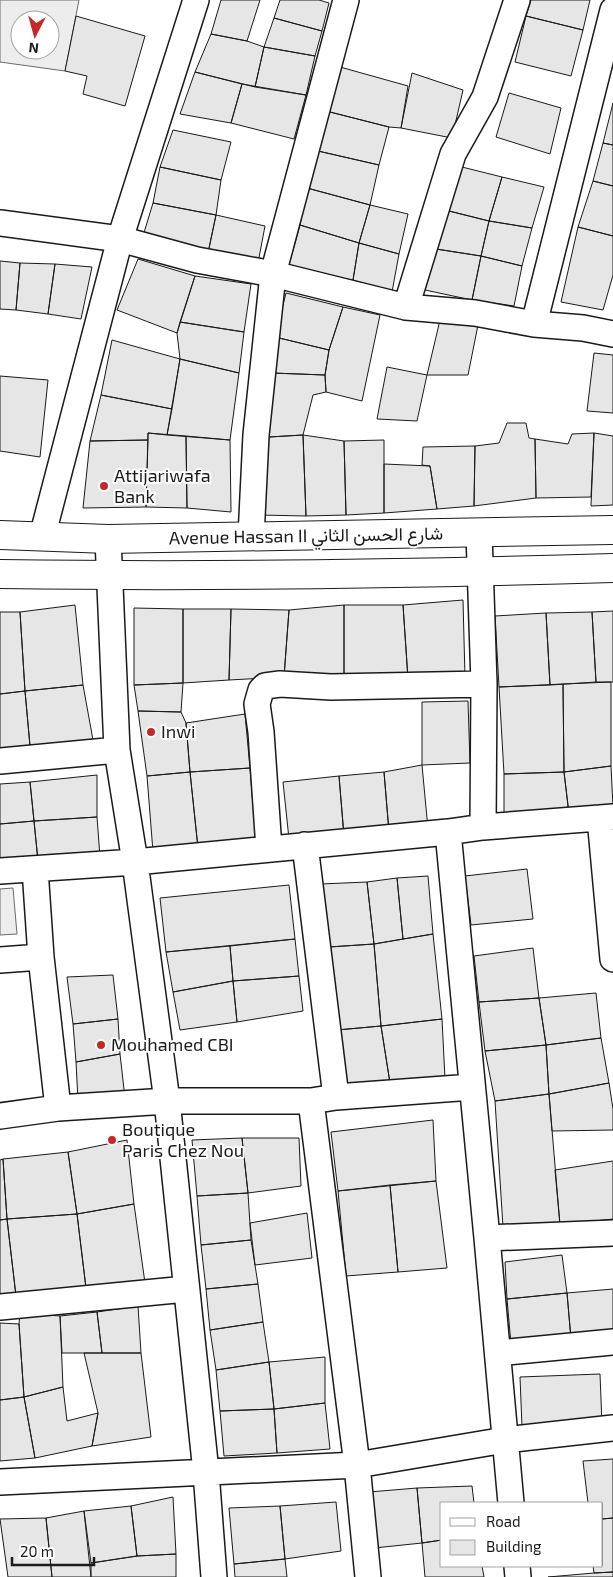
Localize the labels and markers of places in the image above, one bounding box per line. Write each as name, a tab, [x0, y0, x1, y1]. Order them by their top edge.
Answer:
place label: Attijariwafa Bank	[114, 464, 211, 507]
marker: Attijariwafa Bank	[98, 480, 110, 492]
place label: Inwi	[161, 720, 195, 742]
marker: Inwi	[145, 726, 157, 738]
place label: Mouhamed CBI	[111, 1033, 234, 1055]
marker: Mouhamed CBI	[95, 1039, 107, 1051]
place label: Boutique Paris Chez Nou	[122, 1118, 244, 1161]
marker: Boutique Paris Chez Nou	[106, 1134, 118, 1146]

